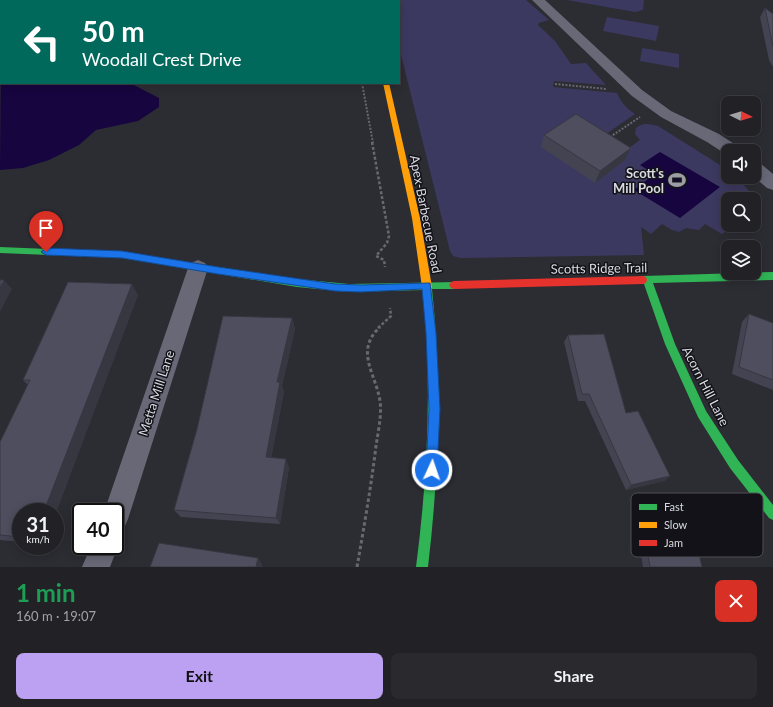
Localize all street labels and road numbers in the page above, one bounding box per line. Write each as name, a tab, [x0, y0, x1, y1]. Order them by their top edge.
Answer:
street label: Apex-Barbecue Road	[407, 154, 445, 274]
street label: Scotts Ridge Trail	[551, 259, 647, 277]
street label: Acorn Hill Lane	[679, 344, 733, 429]
street label: Metta Mill Lane	[135, 348, 177, 438]

